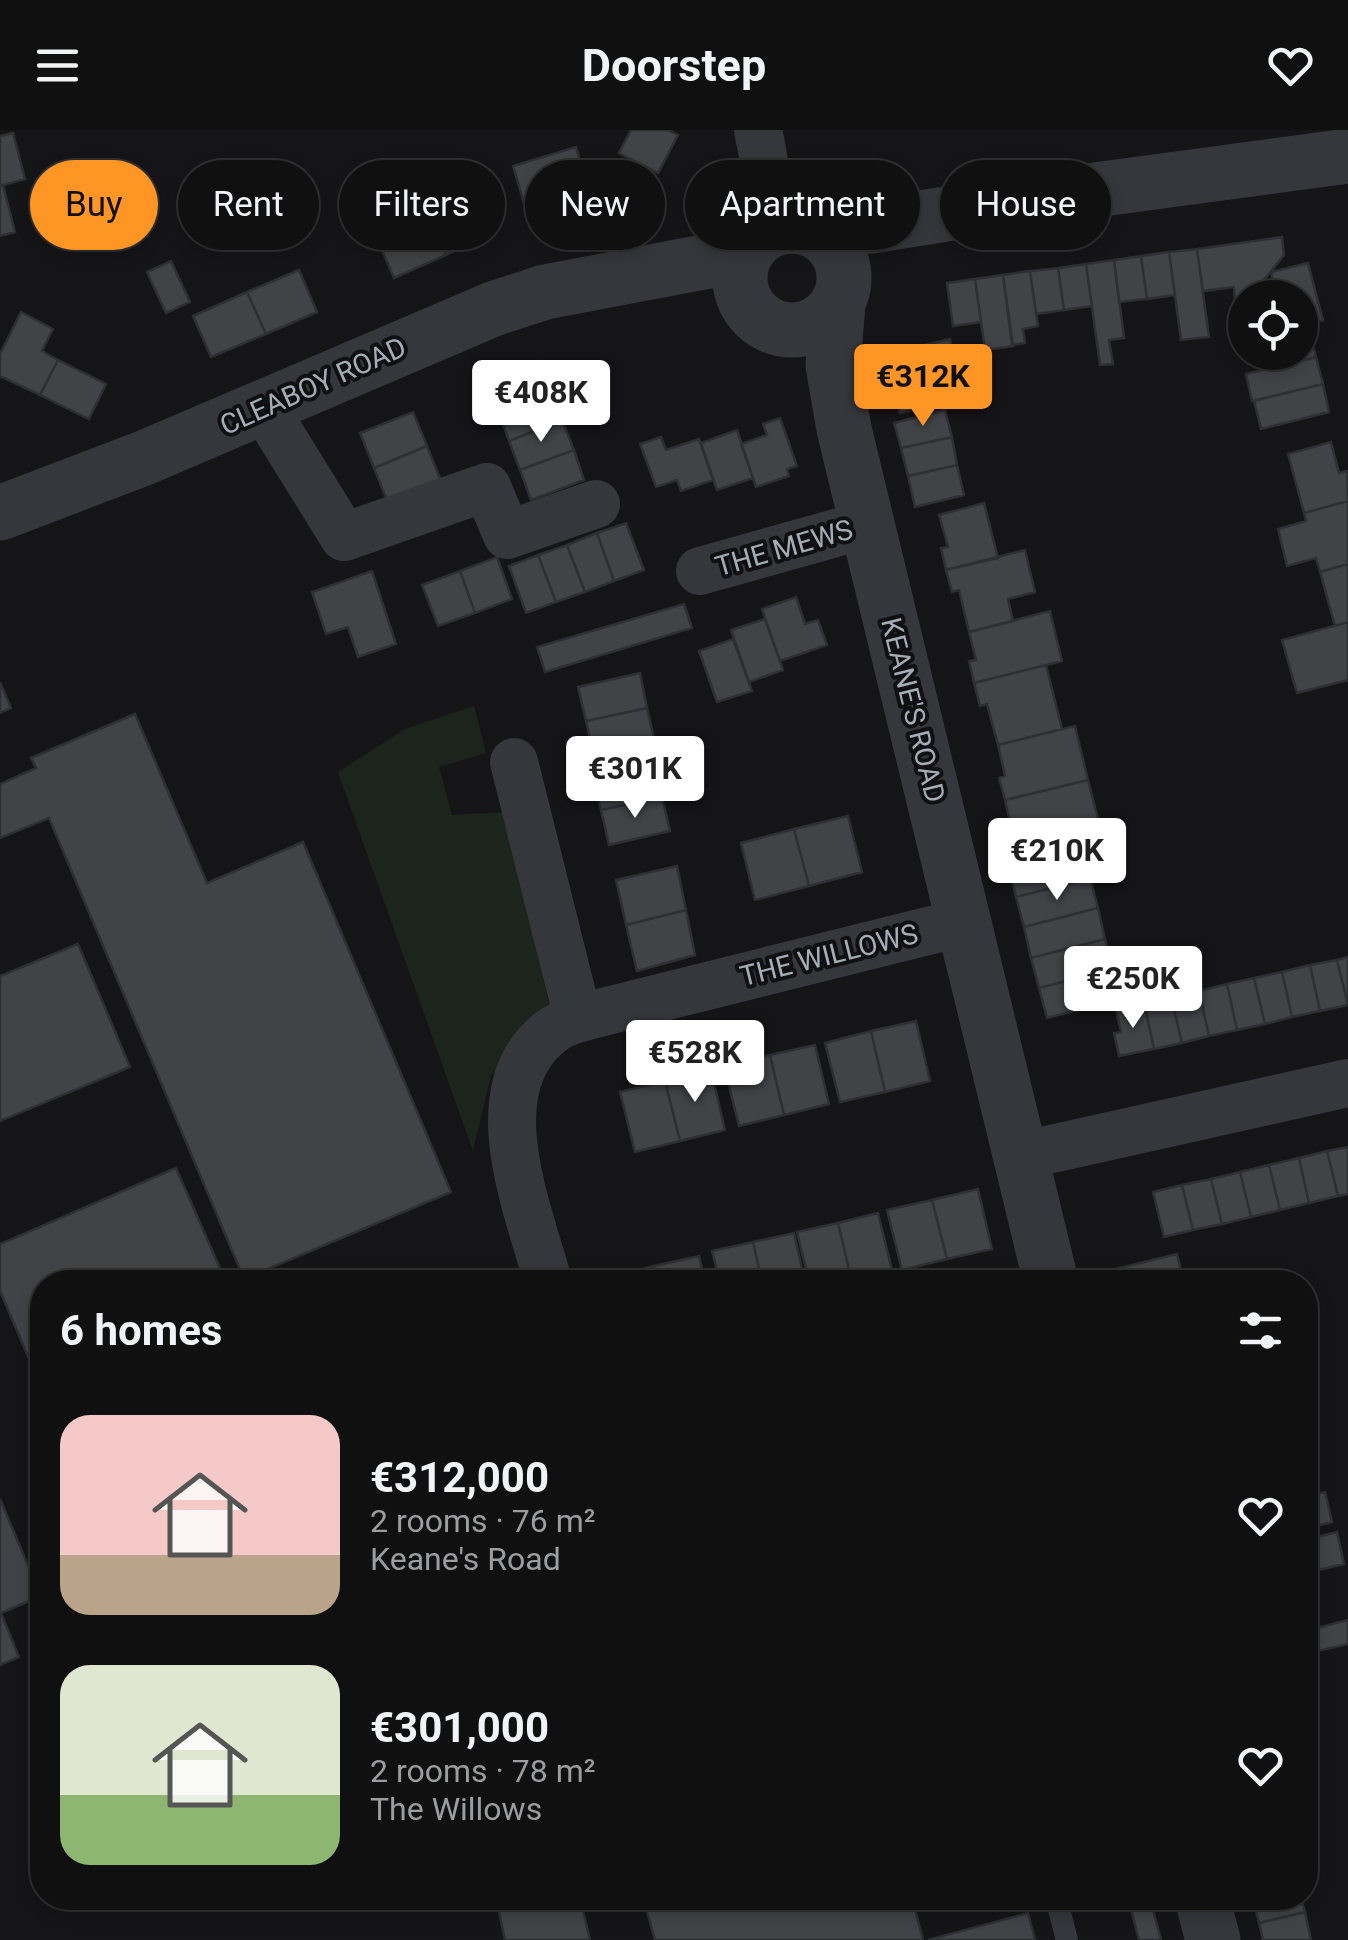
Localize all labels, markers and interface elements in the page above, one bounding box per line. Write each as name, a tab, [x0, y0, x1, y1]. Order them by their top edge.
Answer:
icon: menu	[30, 38, 85, 93]
icon: heart	[1263, 38, 1318, 93]
text: Doorstep	[582, 39, 766, 92]
chip: Buy	[30, 160, 158, 250]
chip: Rent	[178, 160, 319, 250]
chip: Filters	[339, 160, 505, 250]
chip: New	[525, 160, 665, 250]
chip: Apartment	[685, 160, 920, 250]
chip: House	[940, 160, 1111, 250]
map controls	[1228, 280, 1318, 370]
button: locate	[1228, 280, 1318, 370]
street label: CLEABOY ROAD	[215, 330, 411, 442]
pin: €312K	[853, 344, 993, 429]
text: €312K	[876, 357, 970, 395]
pin: €408K	[471, 360, 611, 445]
text: €408K	[494, 373, 588, 411]
street label: THE MEWS	[712, 513, 856, 583]
street label: KEANE'S ROAD	[874, 614, 952, 806]
pin: €301K	[565, 736, 705, 821]
text: €301K	[588, 749, 682, 787]
pin: €210K	[987, 818, 1127, 903]
text: €210K	[1010, 831, 1104, 869]
street label: THE WILLOWS	[737, 917, 921, 993]
pin: €250K	[1063, 946, 1203, 1031]
text: €250K	[1086, 959, 1180, 997]
pin: €528K	[625, 1020, 765, 1105]
text: €528K	[648, 1033, 742, 1071]
icon: filters	[1233, 1303, 1288, 1358]
text: 6 homes	[60, 1306, 222, 1355]
text: €312,000	[370, 1453, 549, 1502]
icon: home	[140, 1455, 260, 1575]
icon: heart	[1233, 1488, 1288, 1543]
text: 2 rooms · 76 m²	[370, 1502, 595, 1540]
text: Keane's Road	[370, 1540, 561, 1578]
text: €301,000	[370, 1703, 549, 1752]
icon: home	[140, 1705, 260, 1825]
icon: heart	[1233, 1738, 1288, 1793]
text: 2 rooms · 78 m²	[370, 1752, 595, 1790]
text: The Willows	[370, 1790, 542, 1828]

